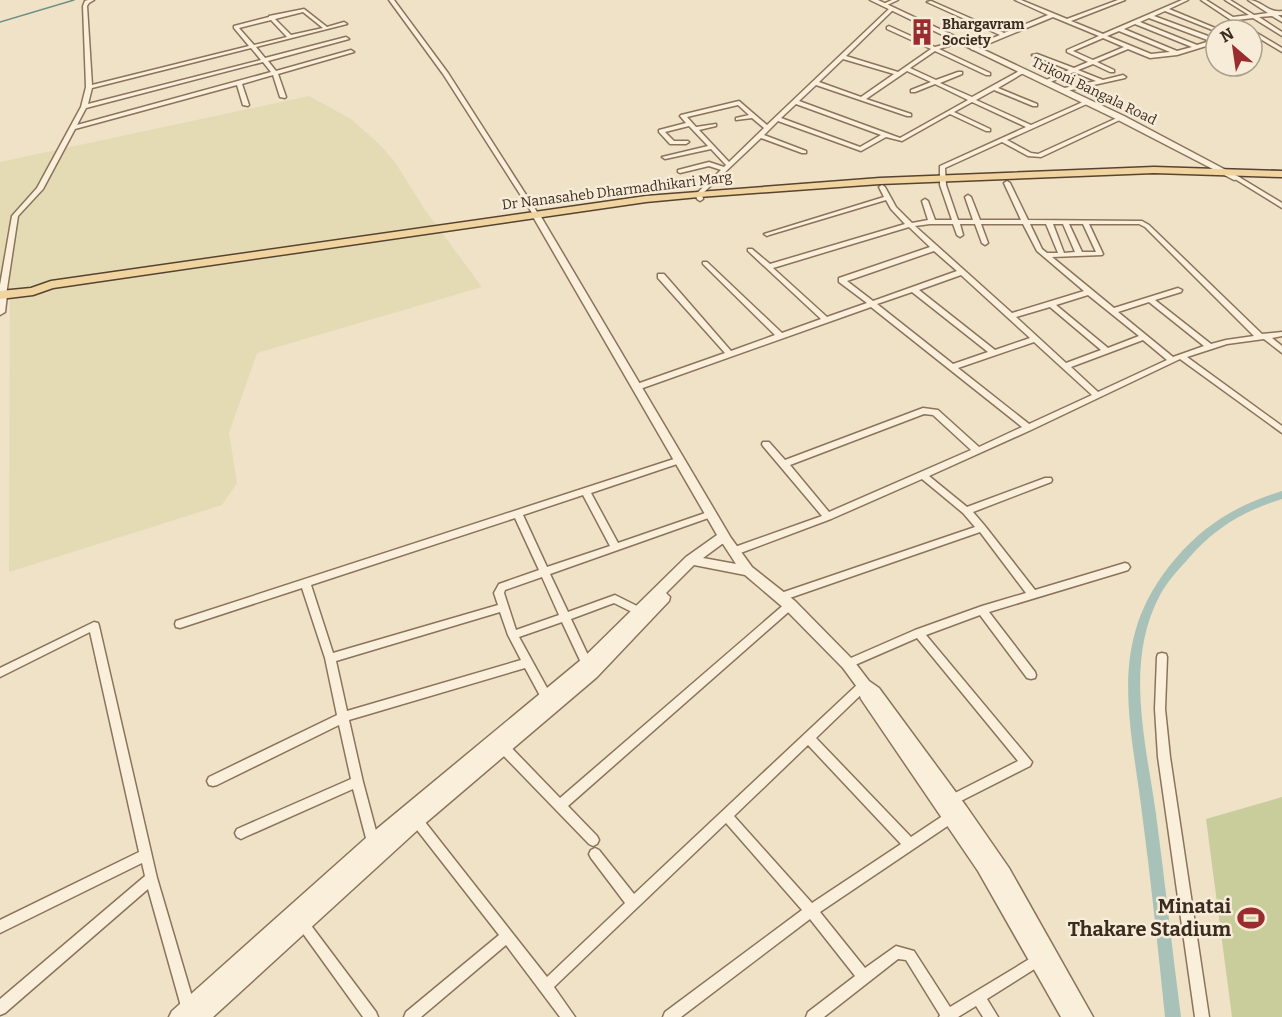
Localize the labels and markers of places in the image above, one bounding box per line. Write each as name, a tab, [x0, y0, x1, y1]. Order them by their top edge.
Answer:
place label: Bhargavram Society	[942, 16, 1025, 49]
building icon: Bhargavram Society	[907, 17, 937, 47]
place label: Minatai Thakare Stadium	[1068, 894, 1232, 941]
sports icon: Minatai Thakare Stadium	[1236, 903, 1266, 933]

